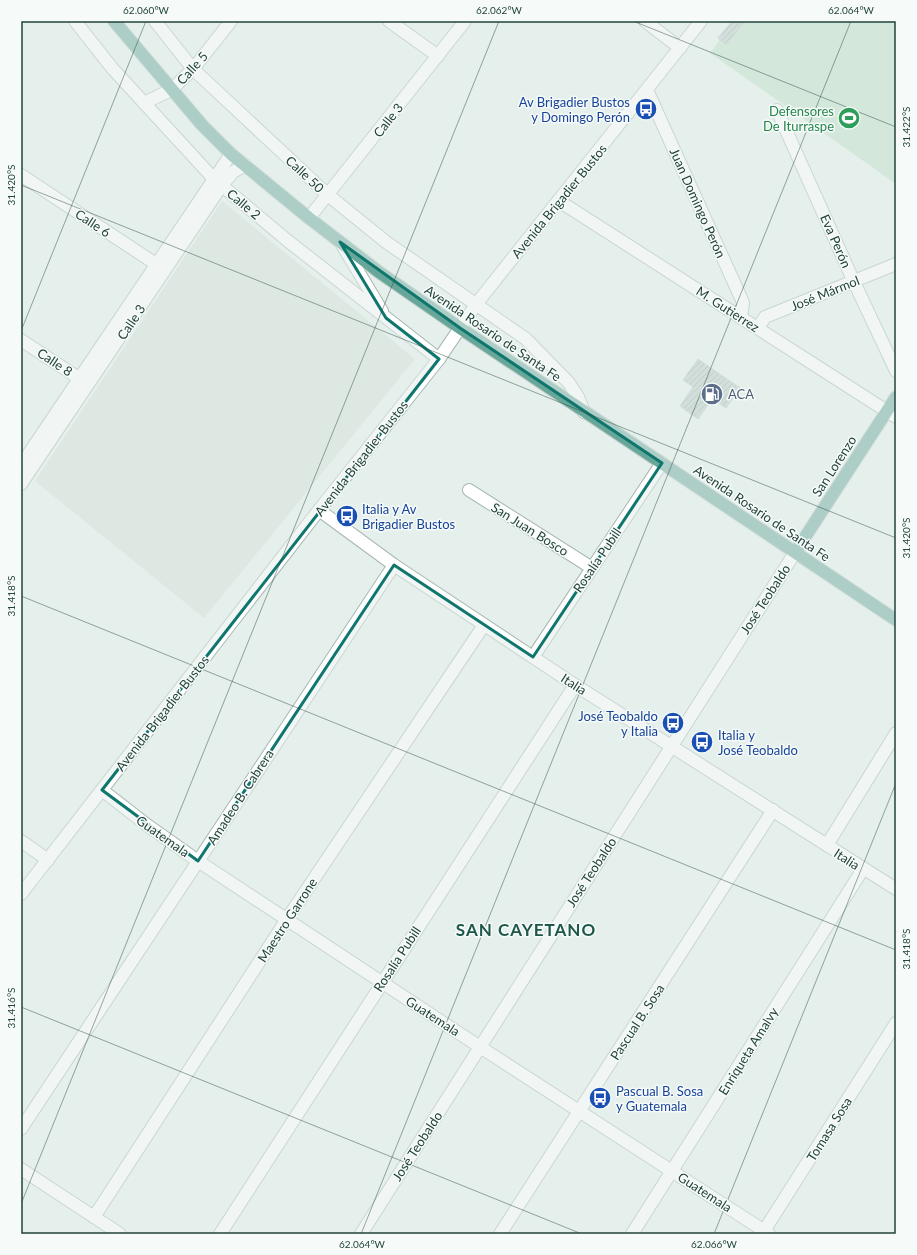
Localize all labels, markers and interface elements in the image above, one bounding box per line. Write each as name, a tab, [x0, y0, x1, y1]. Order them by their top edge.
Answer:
text: 62.060°W	[123, 4, 170, 16]
text: 62.062°W	[476, 4, 523, 16]
text: 62.064°W	[828, 4, 875, 16]
street label: Calle 5	[173, 48, 211, 88]
place label: Av Brigadier Bustos y Domingo Perón	[519, 94, 630, 125]
bus stop icon: Av Brigadier Bustos y Domingo Perón	[633, 96, 659, 122]
street label: Calle 3	[370, 100, 406, 140]
place label: Defensores De Iturraspe	[763, 103, 834, 134]
sports icon: Defensores De Iturraspe	[836, 105, 862, 131]
text: 31.422°S	[900, 107, 912, 147]
street label: Avenida Brigadier Bustos	[508, 140, 610, 261]
street label: Juan Domingo Perón	[667, 146, 729, 260]
street label: Calle 50	[283, 152, 328, 196]
text: 31.420°S	[5, 165, 17, 205]
street label: Calle 2	[224, 185, 264, 223]
street label: Calle 6	[72, 206, 114, 240]
street label: Eva Perón	[817, 212, 855, 270]
street label: José Mármol	[788, 272, 862, 314]
street label: Avenida Rosario de Santa Fe	[422, 281, 564, 385]
street label: M. Gutierrez	[693, 283, 763, 335]
street label: Calle 3	[113, 301, 149, 343]
street label: Calle 8	[34, 344, 76, 380]
fuel station icon: ACA	[699, 381, 725, 407]
place label: ACA	[728, 386, 754, 402]
street label: Avenida Brigadier Bustos	[311, 397, 411, 519]
street label: San Lorenzo	[808, 433, 860, 499]
street label: Avenida Rosario de Santa Fe	[691, 461, 833, 565]
street label: San Juan Bosco	[488, 499, 572, 559]
place label: Italia y Av Brigadier Bustos	[362, 501, 456, 532]
bus stop icon: Italia y Av Brigadier Bustos	[334, 503, 360, 529]
text: 31.420°S	[900, 518, 912, 558]
street label: Rosalía Pubill	[569, 525, 625, 595]
street label: José Teobaldo	[737, 561, 793, 637]
text: 31.418°S	[5, 576, 17, 616]
street label: Avenida Brigadier Bustos	[112, 652, 212, 774]
street label: Italia	[558, 670, 590, 698]
place label: José Teobaldo y Italia	[578, 708, 658, 739]
bus stop icon: José Teobaldo y Italia	[660, 710, 686, 736]
place label: Italia y José Teobaldo	[718, 727, 798, 758]
bus stop icon: Italia y José Teobaldo	[689, 729, 715, 755]
street label: Amadeo B. Cabrera	[203, 746, 277, 848]
street label: Guatemala	[133, 812, 193, 860]
street label: José Teobaldo	[563, 834, 619, 910]
street label: Italia	[831, 845, 863, 873]
street label: Maestro Garrone	[254, 875, 320, 965]
district label: SAN CAYETANO	[456, 919, 596, 940]
street label: Rosalía Pubill	[370, 923, 424, 995]
text: 31.418°S	[900, 929, 912, 969]
street label: Pascual B. Sosa	[607, 981, 667, 1063]
text: 31.416°S	[5, 988, 17, 1028]
street label: Guatemala	[403, 993, 463, 1039]
street label: Enriqueta Amalvy	[715, 1004, 781, 1098]
place label: Pascual B. Sosa y Guatemala	[616, 1083, 703, 1114]
bus stop icon: Pascual B. Sosa y Guatemala	[587, 1085, 613, 1111]
street label: Tomasa Sosa	[803, 1094, 855, 1164]
street label: José Teobaldo	[389, 1108, 445, 1184]
street label: Guatemala	[675, 1169, 735, 1215]
text: 62.064°W	[339, 1238, 386, 1250]
text: 62.066°W	[691, 1238, 738, 1250]

